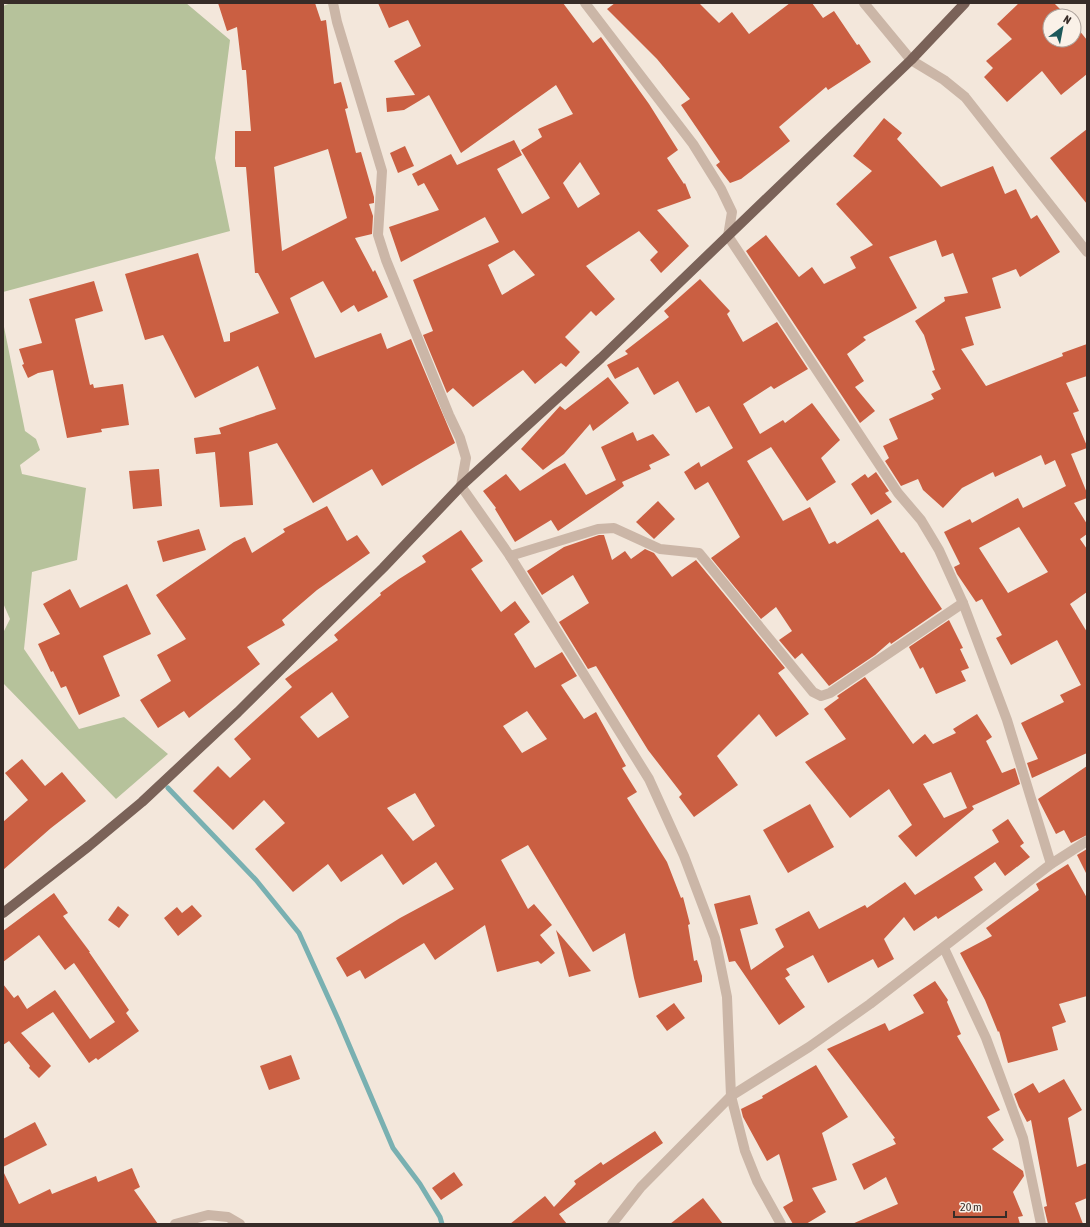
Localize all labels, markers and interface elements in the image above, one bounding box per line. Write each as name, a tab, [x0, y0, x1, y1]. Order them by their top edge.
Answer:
north arrow	[1042, 8, 1082, 48]
text: N	[1061, 13, 1073, 26]
scale bar	[954, 1193, 1006, 1219]
text: 20 m	[960, 1200, 982, 1214]

